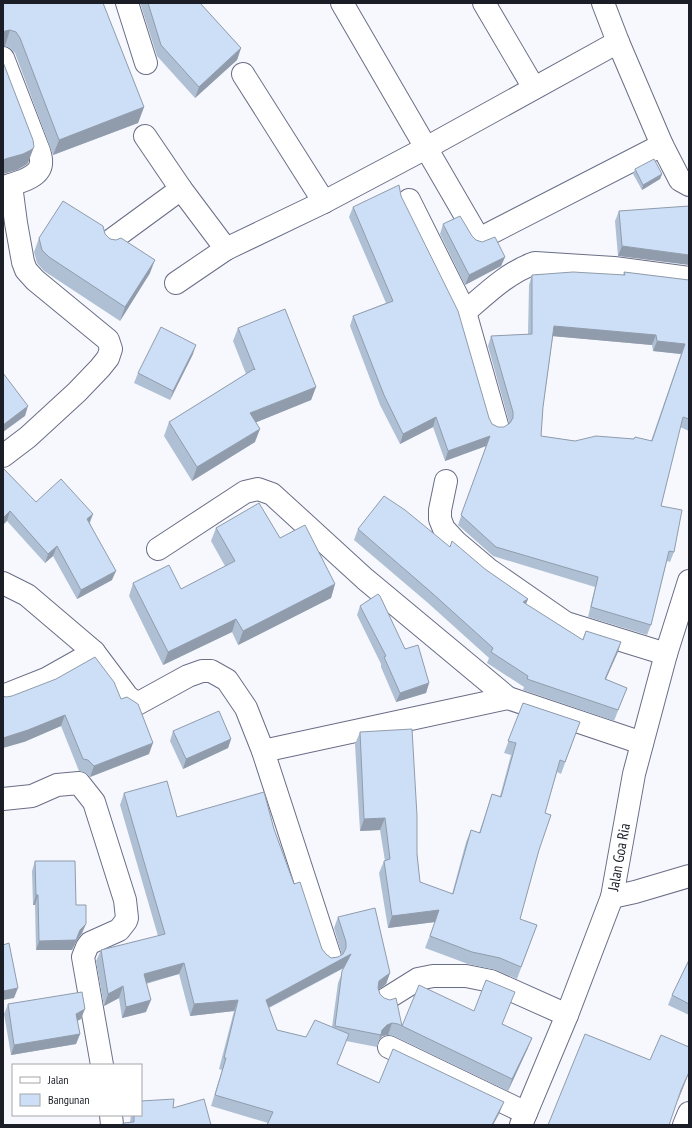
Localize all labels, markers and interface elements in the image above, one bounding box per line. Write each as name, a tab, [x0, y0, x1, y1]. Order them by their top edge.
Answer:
street label: Jalan Goa Ria	[603, 822, 634, 893]
legend	[12, 1064, 142, 1116]
text: Jalan	[47, 1072, 69, 1087]
text: Bangunan	[48, 1092, 89, 1107]

